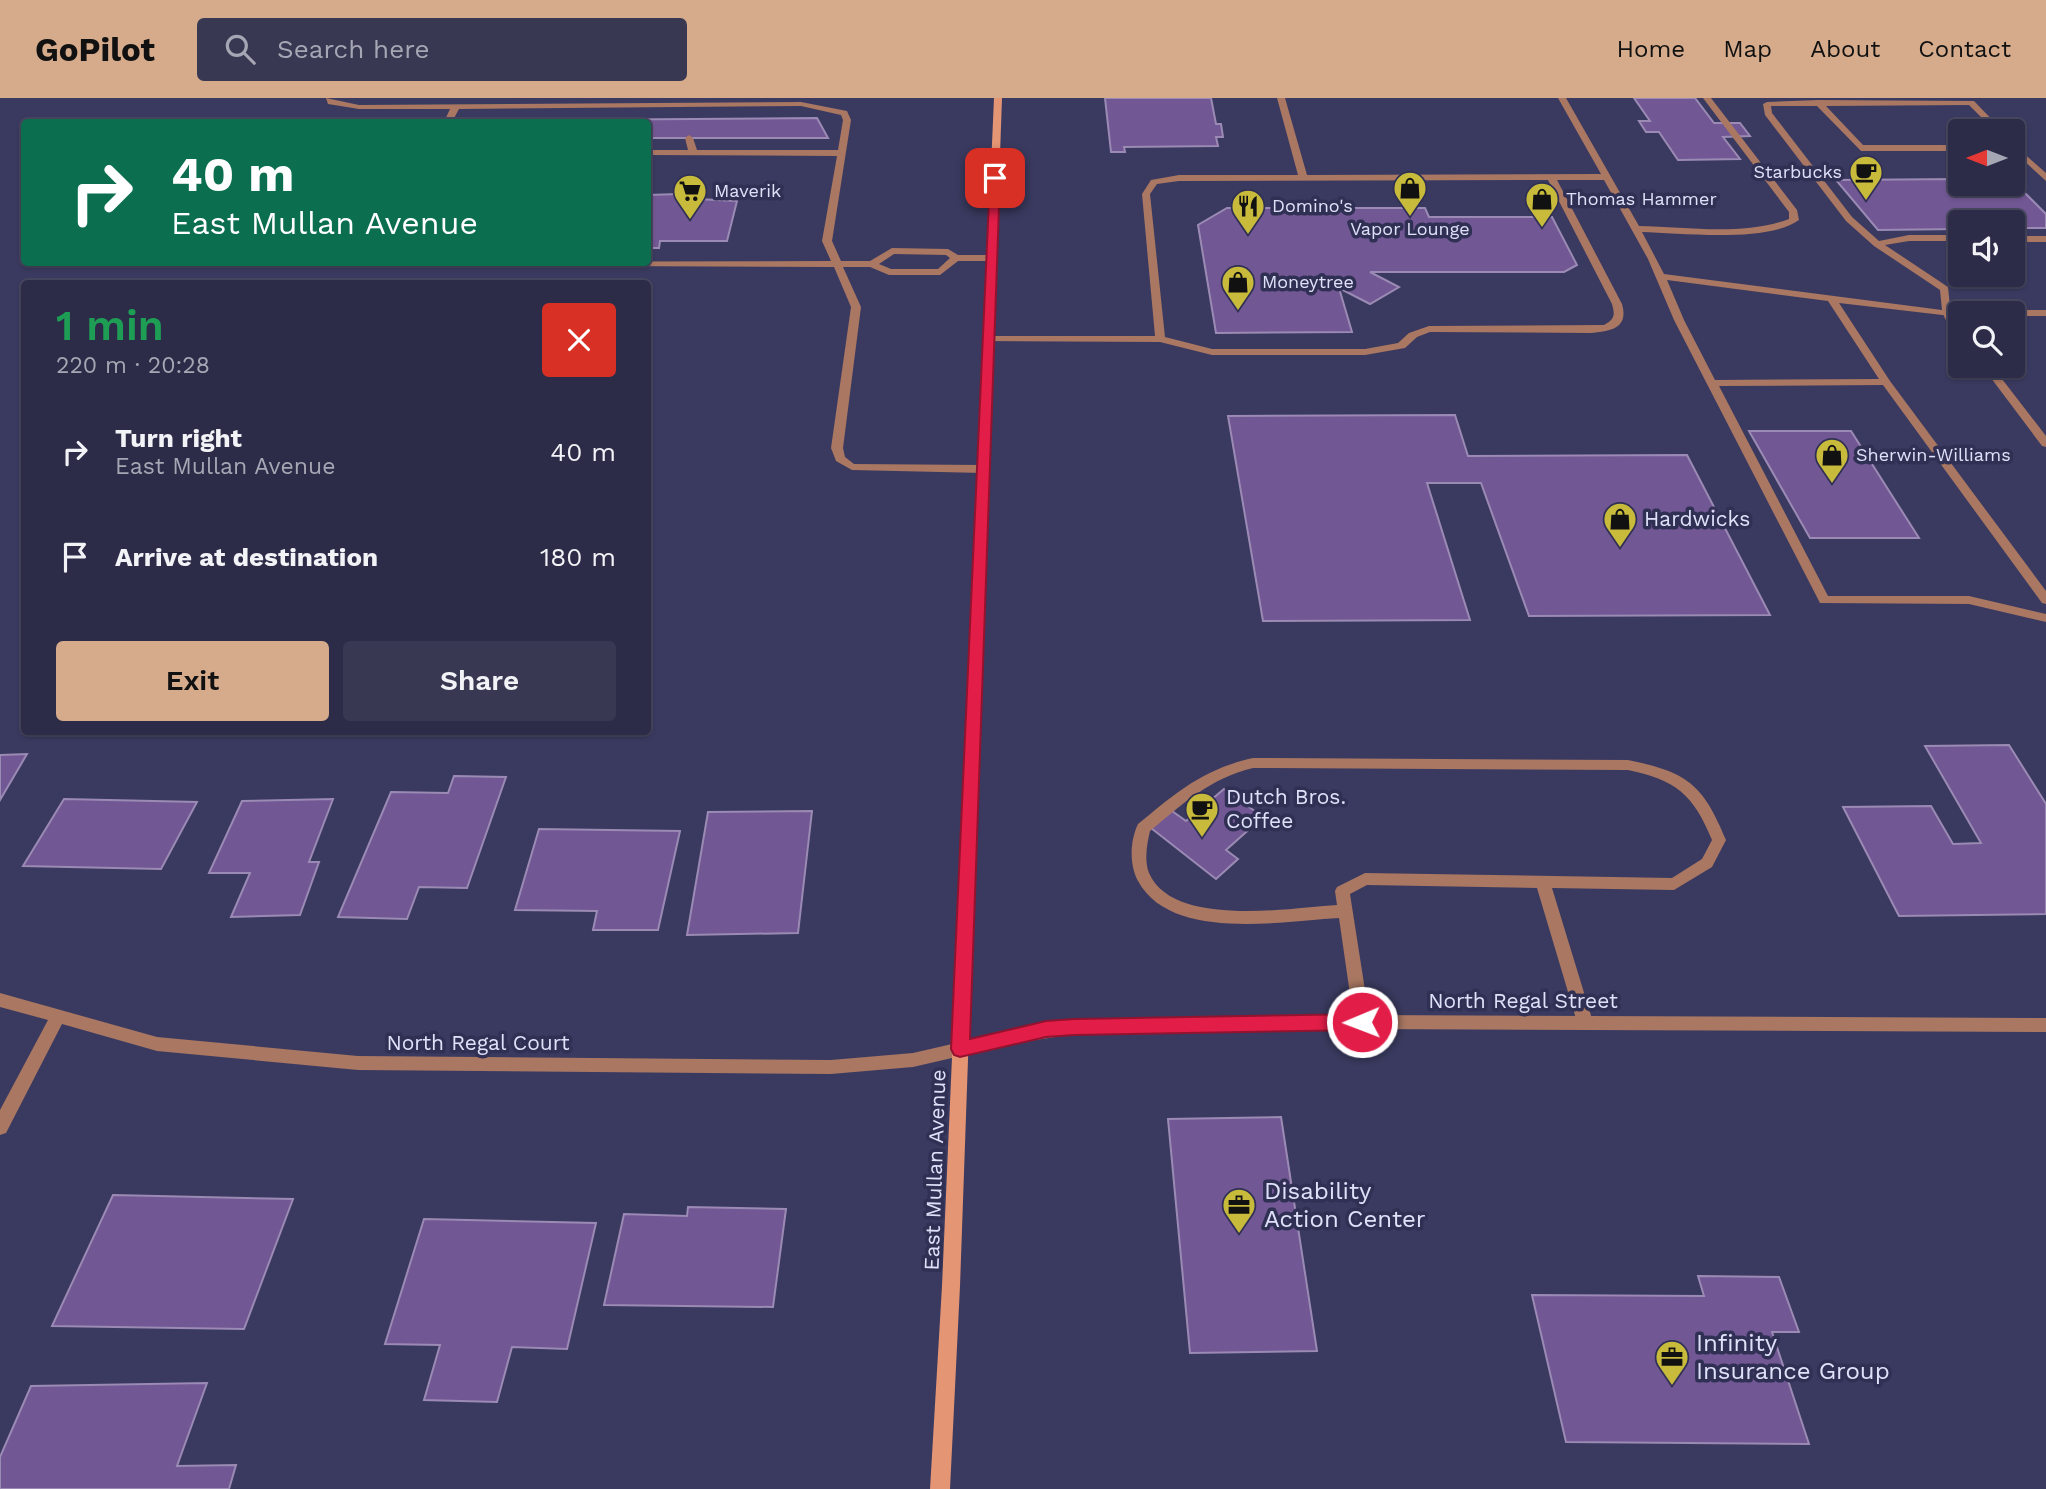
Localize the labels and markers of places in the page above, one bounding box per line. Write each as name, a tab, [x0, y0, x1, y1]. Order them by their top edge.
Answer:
pin	[965, 148, 1025, 208]
cafe icon: Starbucks	[1847, 153, 1885, 202]
place label: Starbucks	[1753, 161, 1842, 182]
shop icon: Vapor Lounge	[1391, 169, 1429, 218]
supermarket icon: Maverik	[671, 172, 709, 221]
place label: Maverik	[714, 180, 781, 201]
shop icon: Thomas Hammer	[1523, 180, 1561, 229]
restaurant icon: Domino's	[1229, 187, 1267, 236]
place label: Thomas Hammer	[1566, 188, 1717, 209]
place label: Domino's	[1272, 195, 1353, 216]
place label: Vapor Lounge	[1350, 218, 1470, 239]
shop icon: Moneytree	[1219, 263, 1257, 312]
place label: Moneytree	[1262, 271, 1354, 292]
shop icon: Sherwin-Williams	[1813, 436, 1851, 485]
place label: Sherwin-Williams	[1856, 444, 2011, 465]
shop icon: Hardwicks	[1601, 500, 1639, 549]
place label: Hardwicks	[1644, 506, 1750, 531]
place label: Dutch Bros. Coffee	[1226, 784, 1346, 833]
cafe icon: Dutch Bros. Coffee	[1183, 790, 1221, 839]
place label: Disability Action Center	[1264, 1177, 1426, 1233]
office icon: Disability Action Center	[1220, 1186, 1258, 1235]
place label: Infinity Insurance Group	[1696, 1329, 1890, 1385]
office icon: Infinity Insurance Group	[1653, 1338, 1691, 1387]

